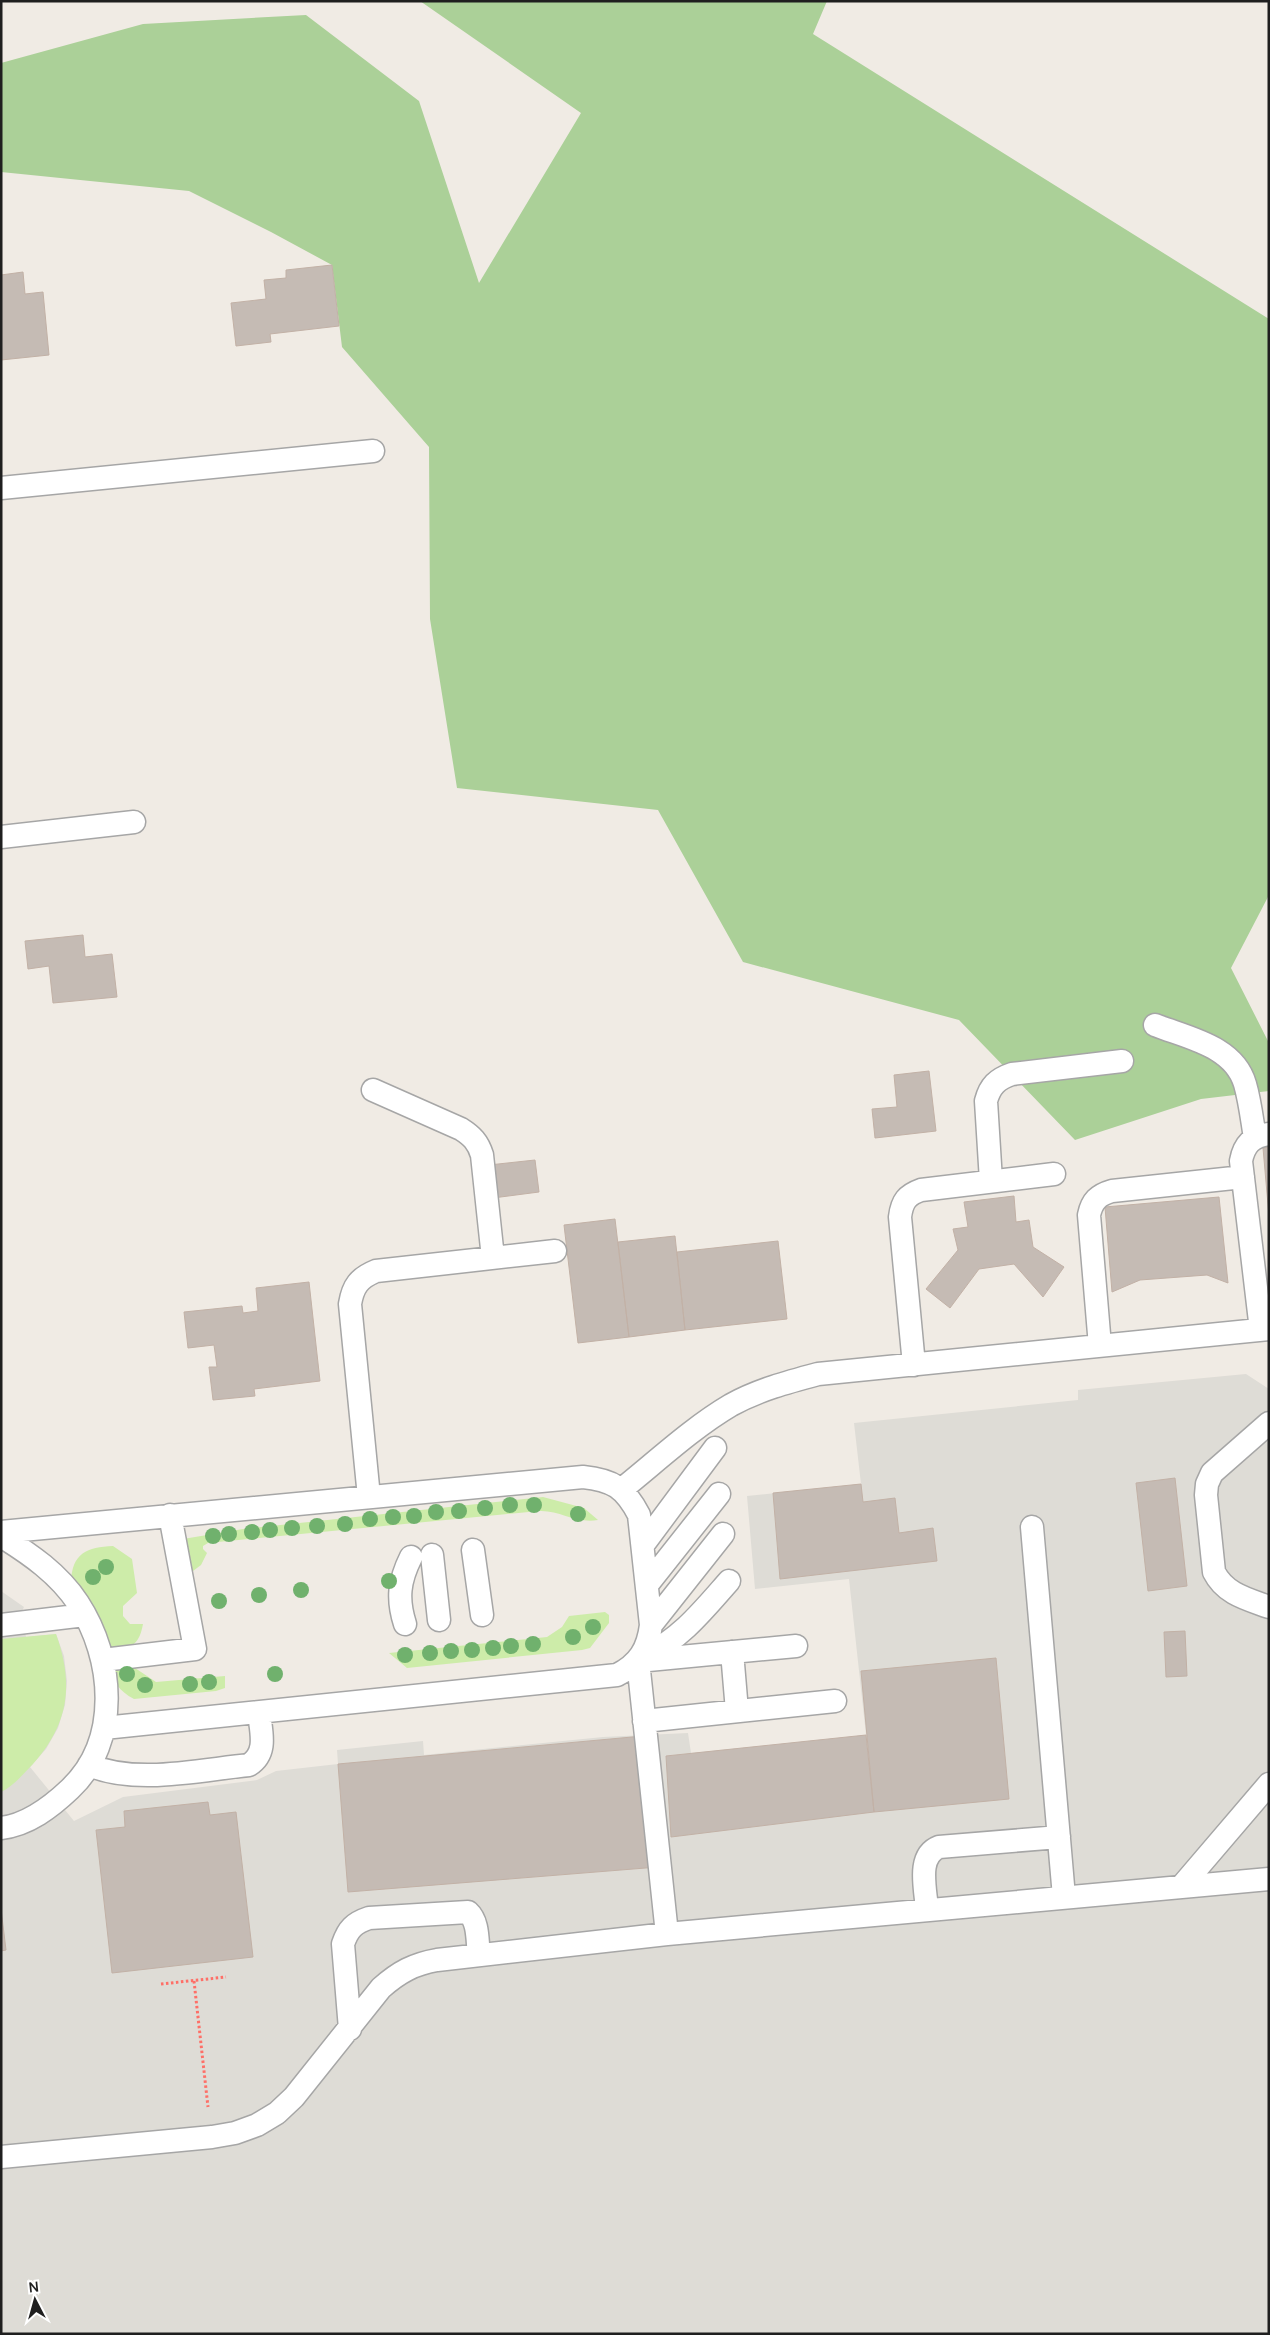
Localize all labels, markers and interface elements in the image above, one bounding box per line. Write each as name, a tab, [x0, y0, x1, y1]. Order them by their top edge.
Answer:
north arrow	[10, 2275, 60, 2325]
text: N	[28, 2277, 40, 2297]

